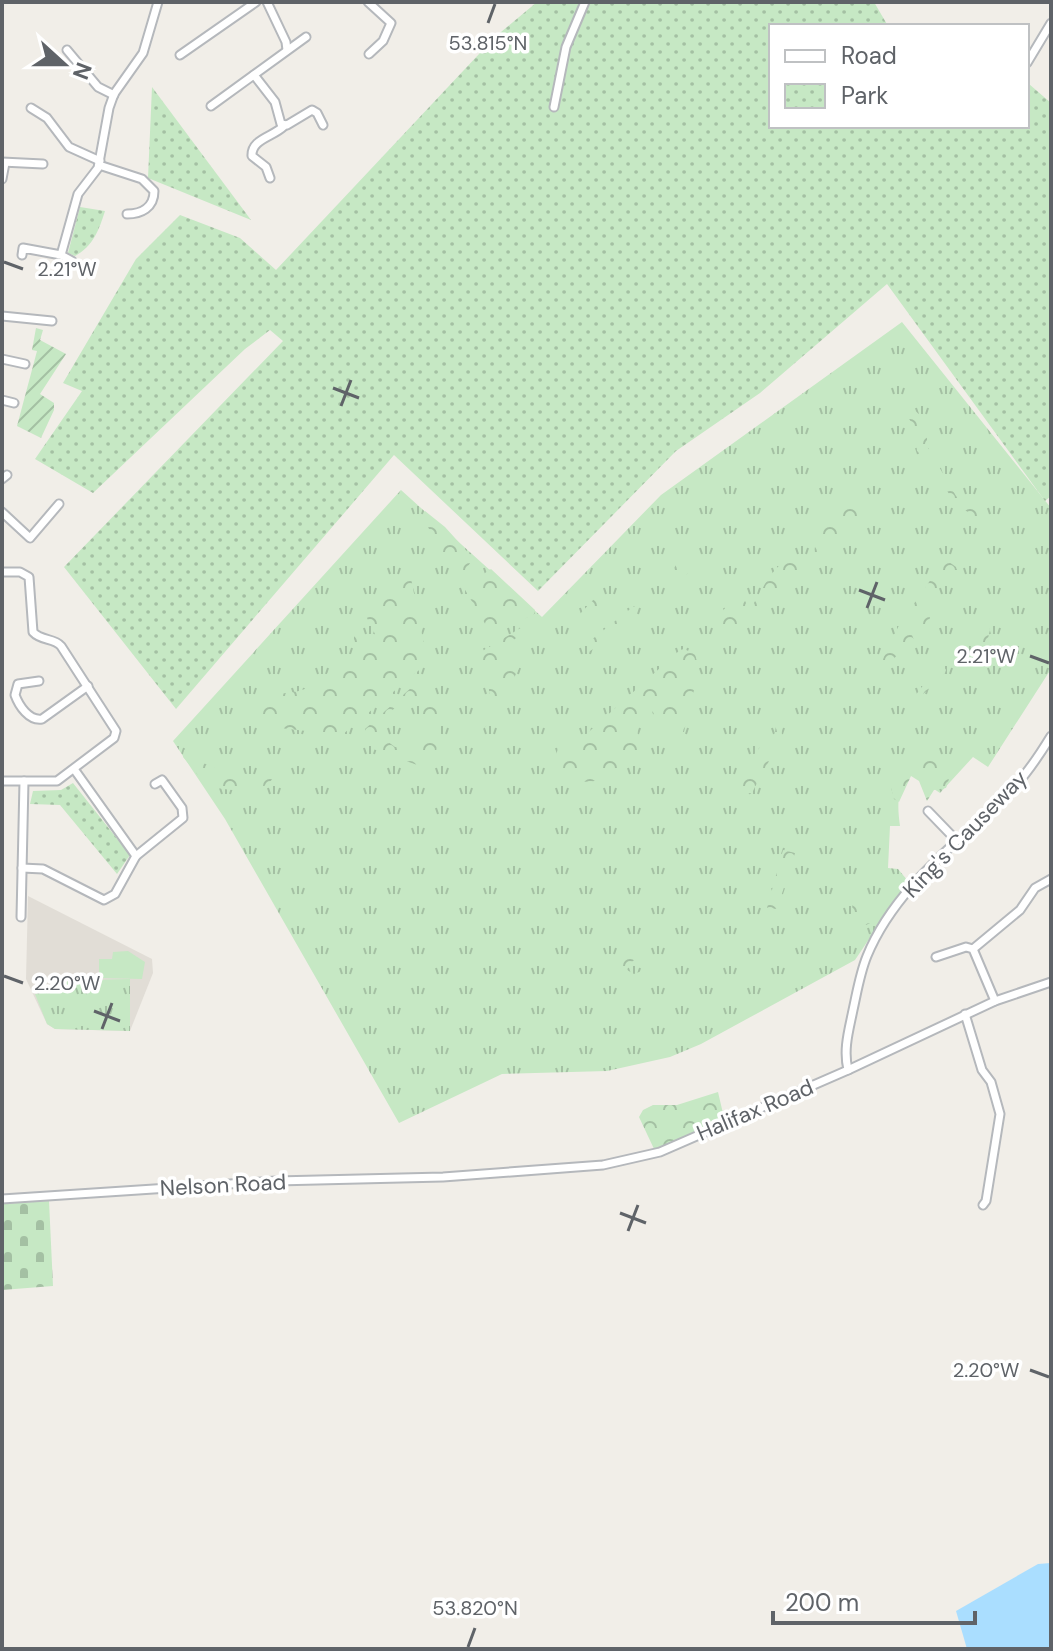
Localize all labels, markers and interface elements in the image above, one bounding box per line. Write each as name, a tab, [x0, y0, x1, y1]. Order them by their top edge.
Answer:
north arrow	[24, 24, 104, 104]
legend	[769, 24, 1029, 128]
text: 53.815°N	[449, 30, 527, 56]
text: Road	[841, 40, 897, 71]
text: N	[66, 58, 99, 84]
text: Park	[841, 80, 888, 111]
text: 2.21°W	[37, 256, 97, 282]
text: 2.21°W	[956, 643, 1016, 669]
street label: King's Causeway	[897, 764, 1033, 904]
text: 2.20°W	[34, 970, 100, 996]
street label: Halifax Road	[692, 1072, 818, 1148]
street label: Nelson Road	[159, 1167, 287, 1203]
text: 2.20°W	[953, 1357, 1019, 1383]
scale bar	[773, 1575, 975, 1625]
text: 200 m	[785, 1587, 859, 1618]
text: 53.820°N	[432, 1595, 518, 1621]

